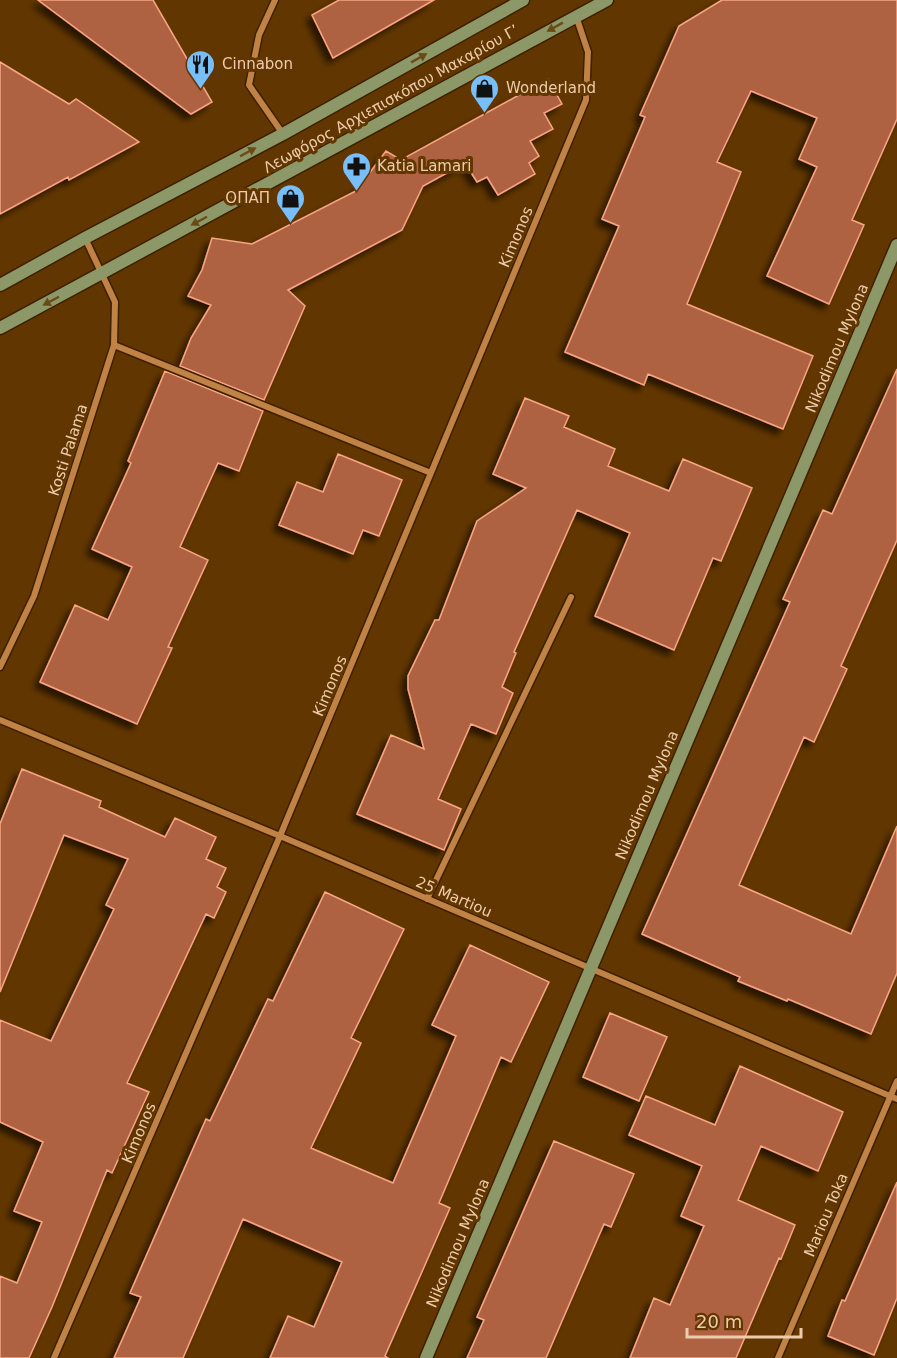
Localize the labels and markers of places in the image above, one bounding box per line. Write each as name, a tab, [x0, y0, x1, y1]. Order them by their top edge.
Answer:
restaurant icon: Cinnabon	[185, 48, 217, 90]
place label: Cinnabon	[222, 55, 293, 73]
shop icon: Wonderland	[469, 72, 501, 114]
place label: Wonderland	[506, 79, 596, 97]
pharmacy icon: Katia Lamari	[340, 150, 372, 192]
place label: Katia Lamari	[377, 157, 471, 175]
shop icon: ΟΠΑΠ	[275, 182, 307, 224]
place label: ΟΠΑΠ	[225, 189, 270, 207]

